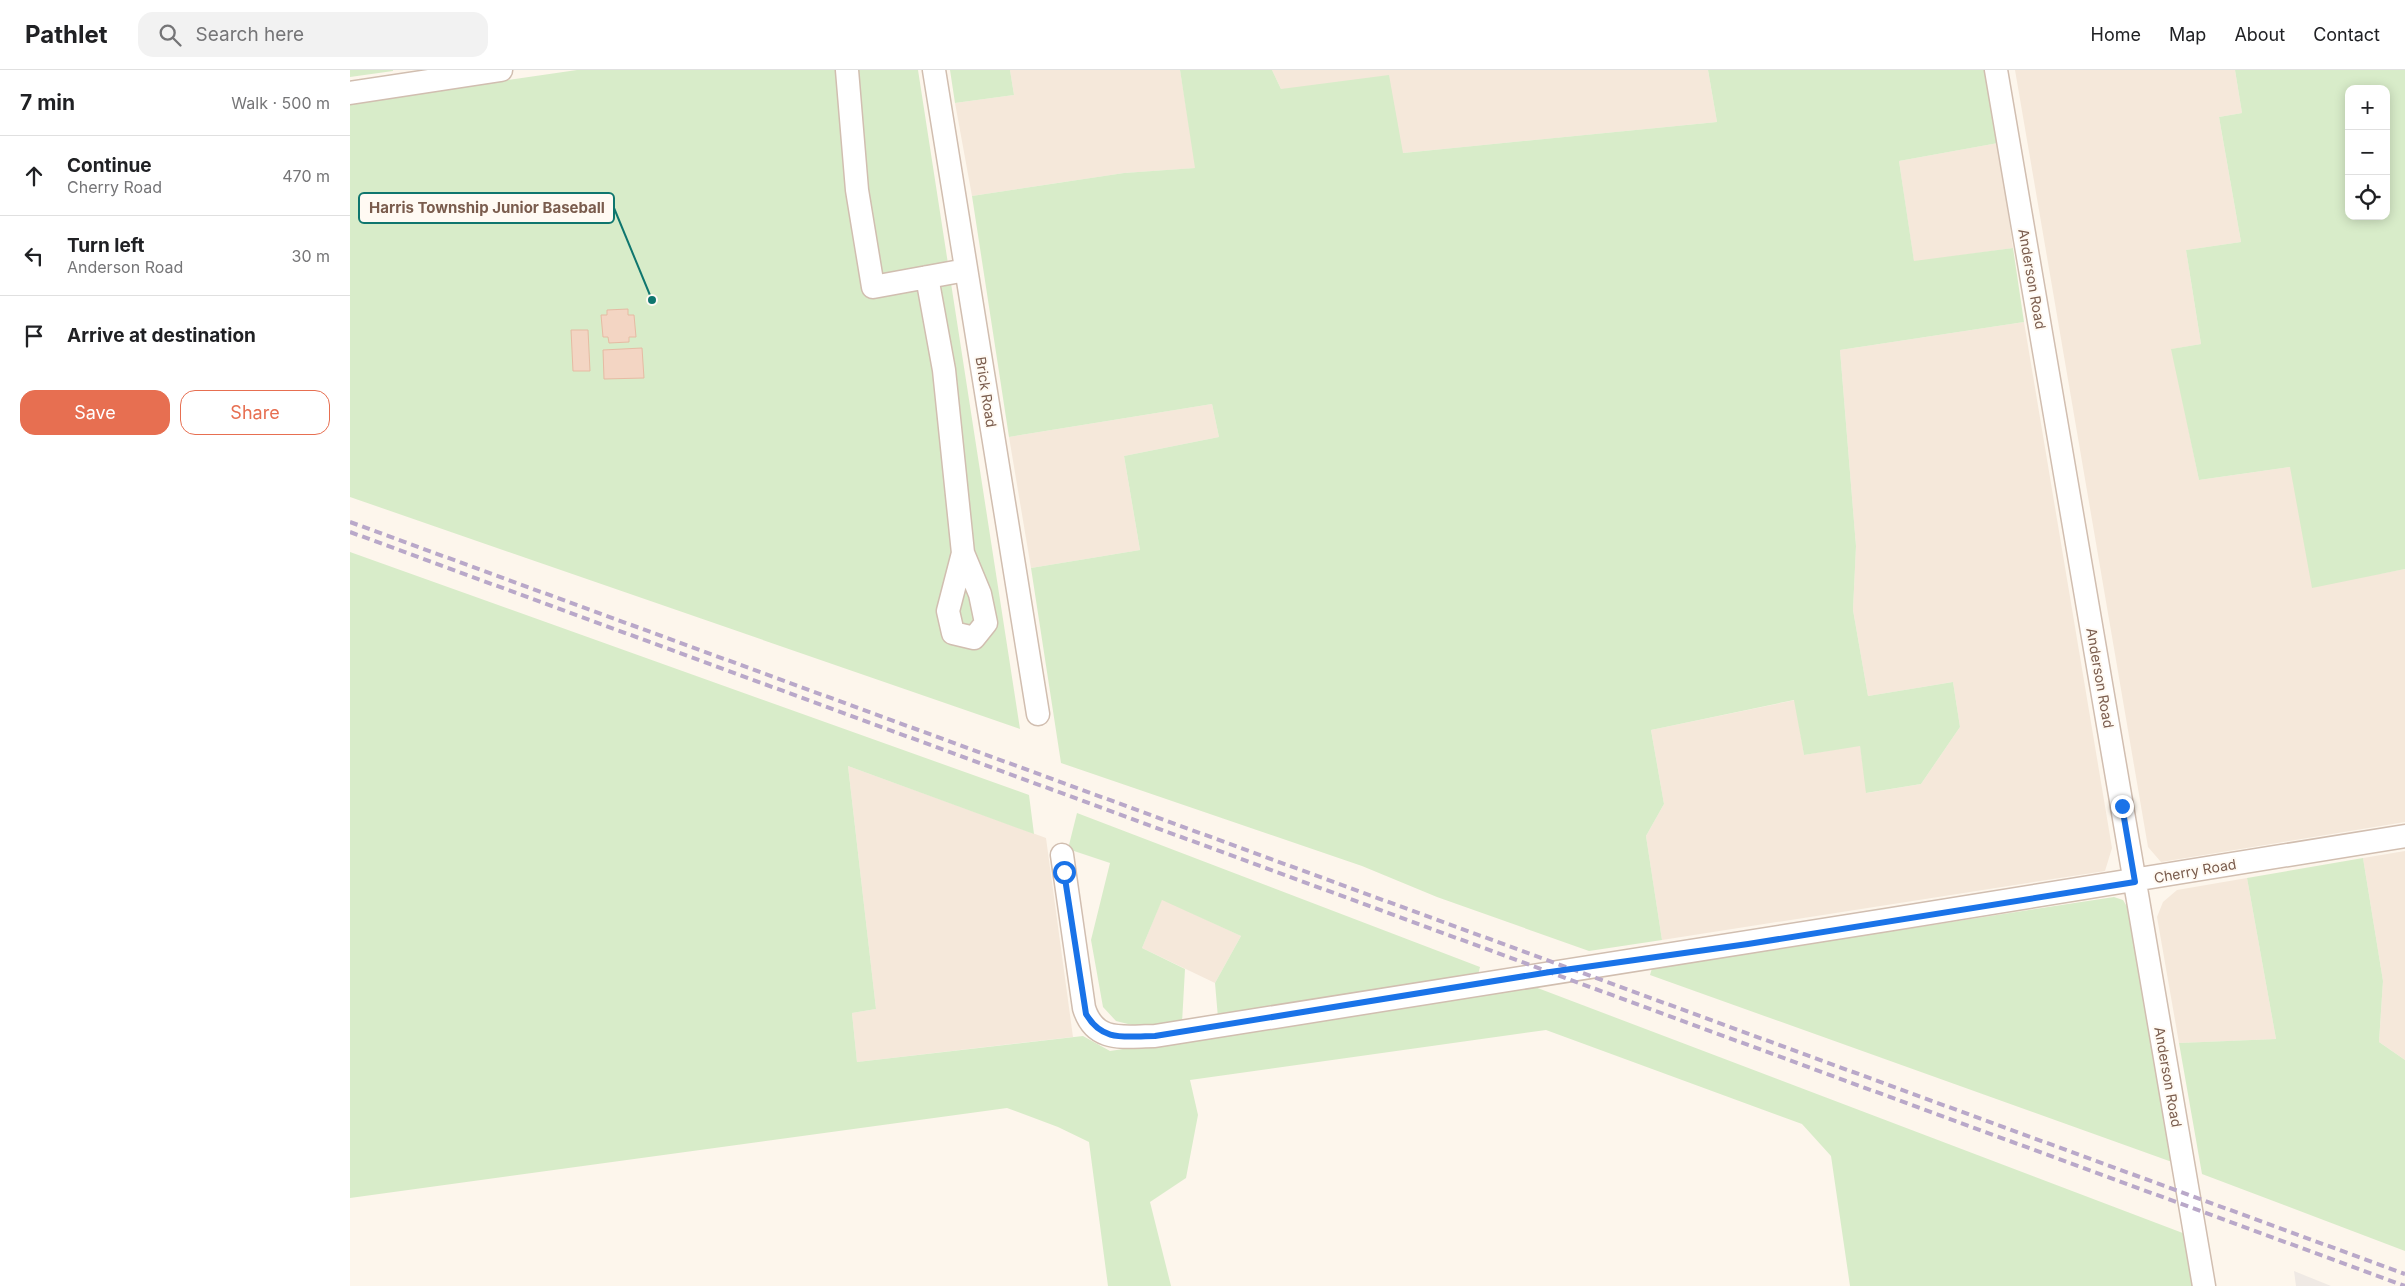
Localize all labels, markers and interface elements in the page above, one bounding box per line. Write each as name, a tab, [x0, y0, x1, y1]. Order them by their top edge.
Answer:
search box	[138, 12, 488, 57]
text: Pathlet	[25, 20, 108, 49]
icon: search	[156, 21, 184, 49]
text: Search here	[196, 23, 304, 46]
text: Home	[2091, 24, 2141, 45]
text: Map	[2169, 24, 2206, 45]
text: About	[2234, 24, 2285, 45]
text: Contact	[2313, 24, 2380, 45]
map controls	[2345, 85, 2390, 220]
button: +	[2345, 85, 2390, 130]
text: 7 min	[20, 90, 75, 115]
text: Walk · 500 m	[231, 93, 330, 113]
button: −	[2345, 130, 2390, 175]
text: Continue	[67, 154, 152, 177]
icon: ahead	[20, 162, 48, 190]
text: 470 m	[282, 166, 330, 186]
button: locate	[2345, 175, 2390, 220]
text: Cherry Road	[67, 177, 162, 197]
callout: Harris Township Junior Baseball	[359, 193, 614, 223]
text: Harris Township Junior Baseball	[369, 198, 605, 217]
street label: Anderson Road	[2015, 227, 2050, 330]
text: Turn left	[67, 234, 145, 257]
icon: left	[20, 242, 48, 270]
text: 30 m	[292, 246, 330, 266]
text: Anderson Road	[67, 257, 183, 277]
icon: arrive	[20, 322, 48, 350]
text: Arrive at destination	[67, 324, 256, 347]
street label: Brick Road	[973, 355, 1000, 429]
button: Save	[20, 390, 170, 435]
button: Share	[180, 390, 330, 435]
street label: Anderson Road	[2083, 626, 2118, 729]
route end	[2111, 795, 2134, 818]
street label: Cherry Road	[2152, 855, 2237, 886]
route start	[1053, 861, 1076, 884]
street label: Anderson Road	[2151, 1025, 2186, 1128]

